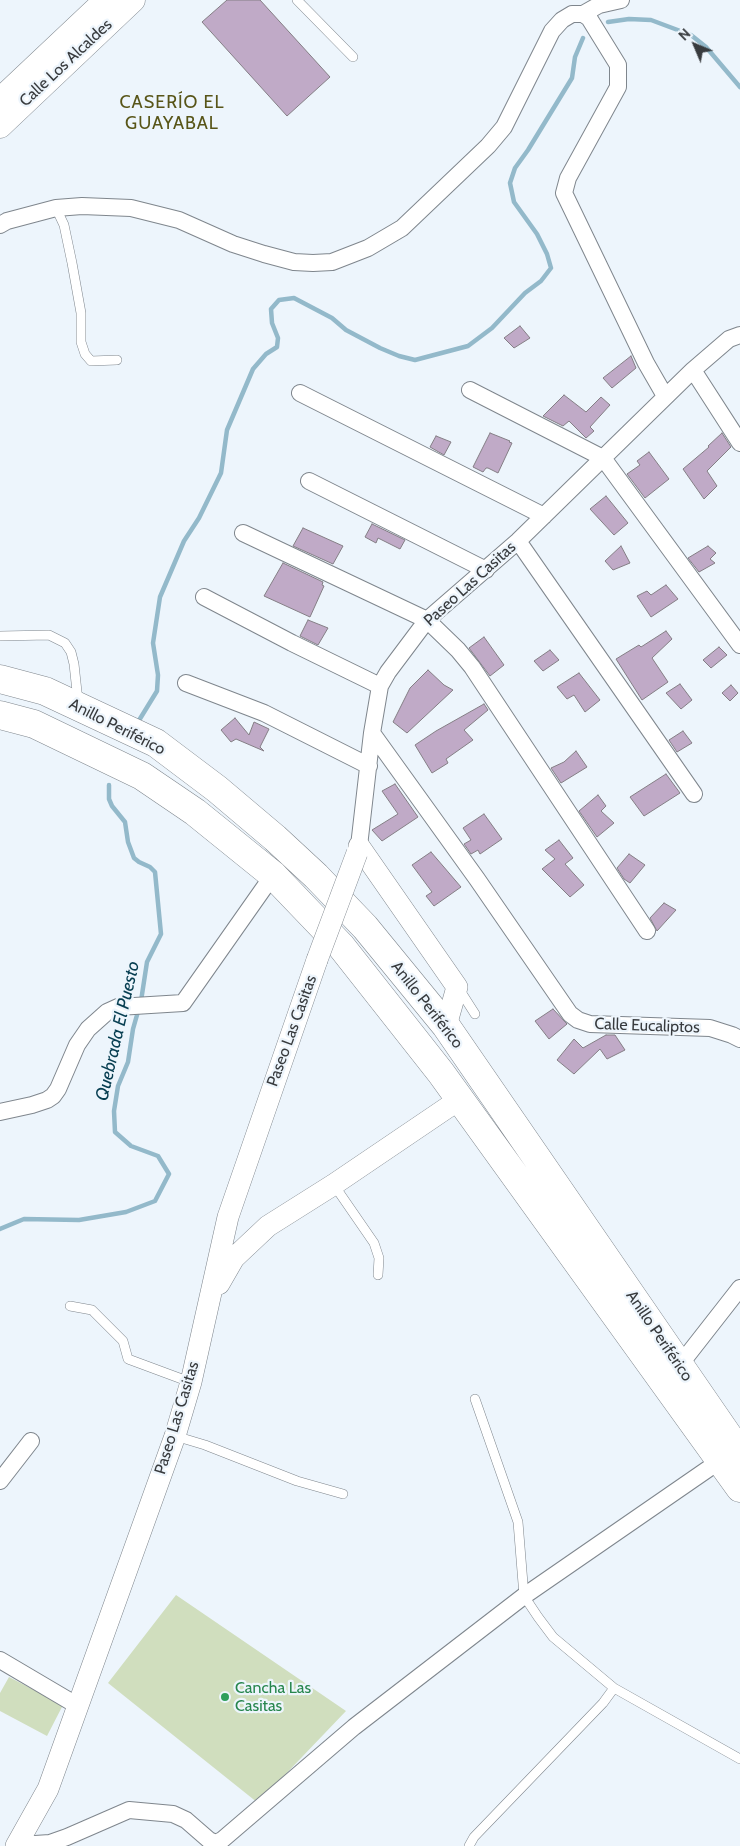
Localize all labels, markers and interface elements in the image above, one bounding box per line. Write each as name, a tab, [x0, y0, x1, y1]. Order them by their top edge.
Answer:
street label: Calle Los Alcaldes	[16, 15, 116, 111]
north arrow	[670, 20, 720, 70]
text: N	[675, 25, 694, 44]
district label: CASERÍO EL GUAYABAL	[118, 92, 226, 134]
street label: Paseo Las Casitas	[420, 538, 520, 630]
street label: Anillo Periférico	[66, 695, 168, 759]
street label: Anillo Periférico	[387, 958, 467, 1052]
water label: Quebrada El Puesto	[91, 959, 145, 1103]
street label: Paseo Las Casitas	[263, 973, 321, 1089]
street label: Calle Eucaliptos	[594, 1015, 700, 1037]
street label: Anillo Periférico	[622, 1287, 696, 1385]
street label: Paseo Las Casitas	[151, 1359, 203, 1477]
place label: Cancha Las Casitas	[235, 1678, 311, 1716]
marker: Cancha Las Casitas	[219, 1691, 231, 1703]

